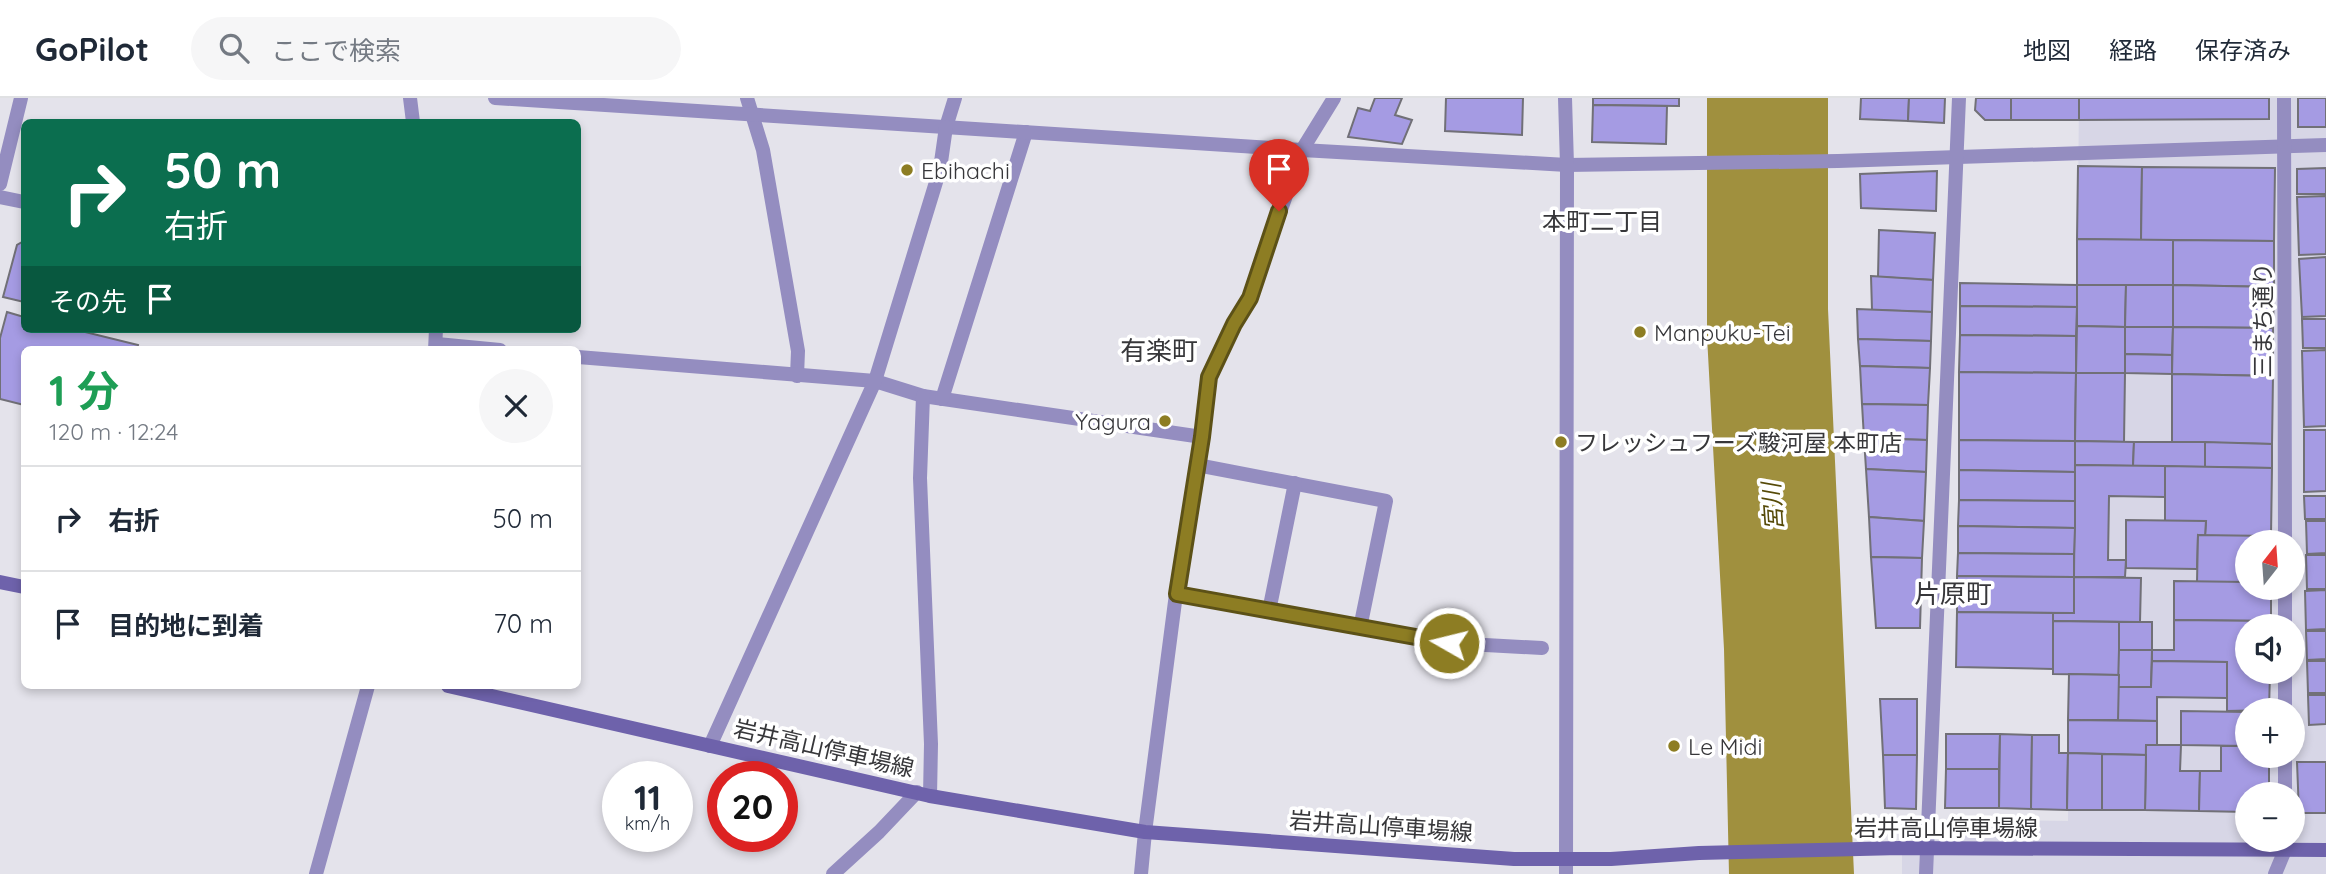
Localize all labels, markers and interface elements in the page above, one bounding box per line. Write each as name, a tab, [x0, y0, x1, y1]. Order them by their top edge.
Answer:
search box	[191, 17, 681, 80]
text: GoPilot	[35, 28, 149, 69]
icon: search	[215, 29, 253, 67]
text: ここで検索	[271, 34, 401, 67]
text: 地図	[2023, 35, 2071, 65]
text: 経路	[2109, 35, 2157, 65]
text: 保存済み	[2195, 35, 2291, 65]
text: 50 m	[164, 139, 281, 200]
pin	[1249, 139, 1309, 211]
icon: right	[49, 147, 140, 238]
icon: arrive	[1260, 150, 1298, 188]
place label: Ebihachi	[921, 156, 1010, 185]
marker: Ebihachi	[899, 162, 915, 178]
text: 右折	[164, 205, 228, 245]
district label: 本町二丁目	[1542, 206, 1662, 236]
street label: 三まち通り	[2248, 263, 2277, 378]
icon: arrive	[141, 280, 179, 318]
text: その先	[49, 285, 127, 318]
place label: Manpuku-Tei	[1654, 318, 1791, 347]
marker: Manpuku-Tei	[1632, 324, 1648, 340]
district label: 有楽町	[1120, 334, 1198, 367]
text: 1 分	[49, 364, 119, 417]
button: close	[479, 369, 553, 443]
place label: Yagura	[1075, 407, 1151, 436]
marker: Yagura	[1157, 413, 1173, 429]
text: 120 m · 12:24	[49, 417, 178, 446]
place label: フレッシュフーズ駿河屋 本町店	[1575, 428, 1902, 457]
marker: フレッシュフーズ駿河屋 本町店	[1553, 434, 1569, 450]
water label: 宮川	[1755, 479, 1789, 532]
icon: right	[49, 500, 87, 538]
text: 50 m	[493, 502, 553, 535]
text: 右折	[108, 504, 160, 537]
north arrow	[2235, 530, 2305, 600]
map controls	[2235, 530, 2305, 852]
district label: 片原町	[1914, 577, 1992, 610]
icon: arrive	[49, 605, 87, 643]
position arrow	[1412, 606, 1486, 680]
text: 70 m	[493, 607, 553, 640]
text: 目的地に到着	[108, 609, 264, 642]
button: sound	[2235, 614, 2305, 684]
button: +	[2235, 698, 2305, 768]
street label: 岩井高山停車場線	[731, 713, 917, 783]
place label: Le Midi	[1688, 732, 1762, 761]
marker: Le Midi	[1666, 738, 1682, 754]
speed limit sign: 20	[707, 761, 798, 852]
text: 11	[634, 775, 661, 819]
button: −	[2235, 782, 2305, 852]
street label: 岩井高山停車場線	[1288, 805, 1474, 847]
text: km/h	[625, 812, 670, 835]
street label: 岩井高山停車場線	[1854, 813, 2038, 842]

